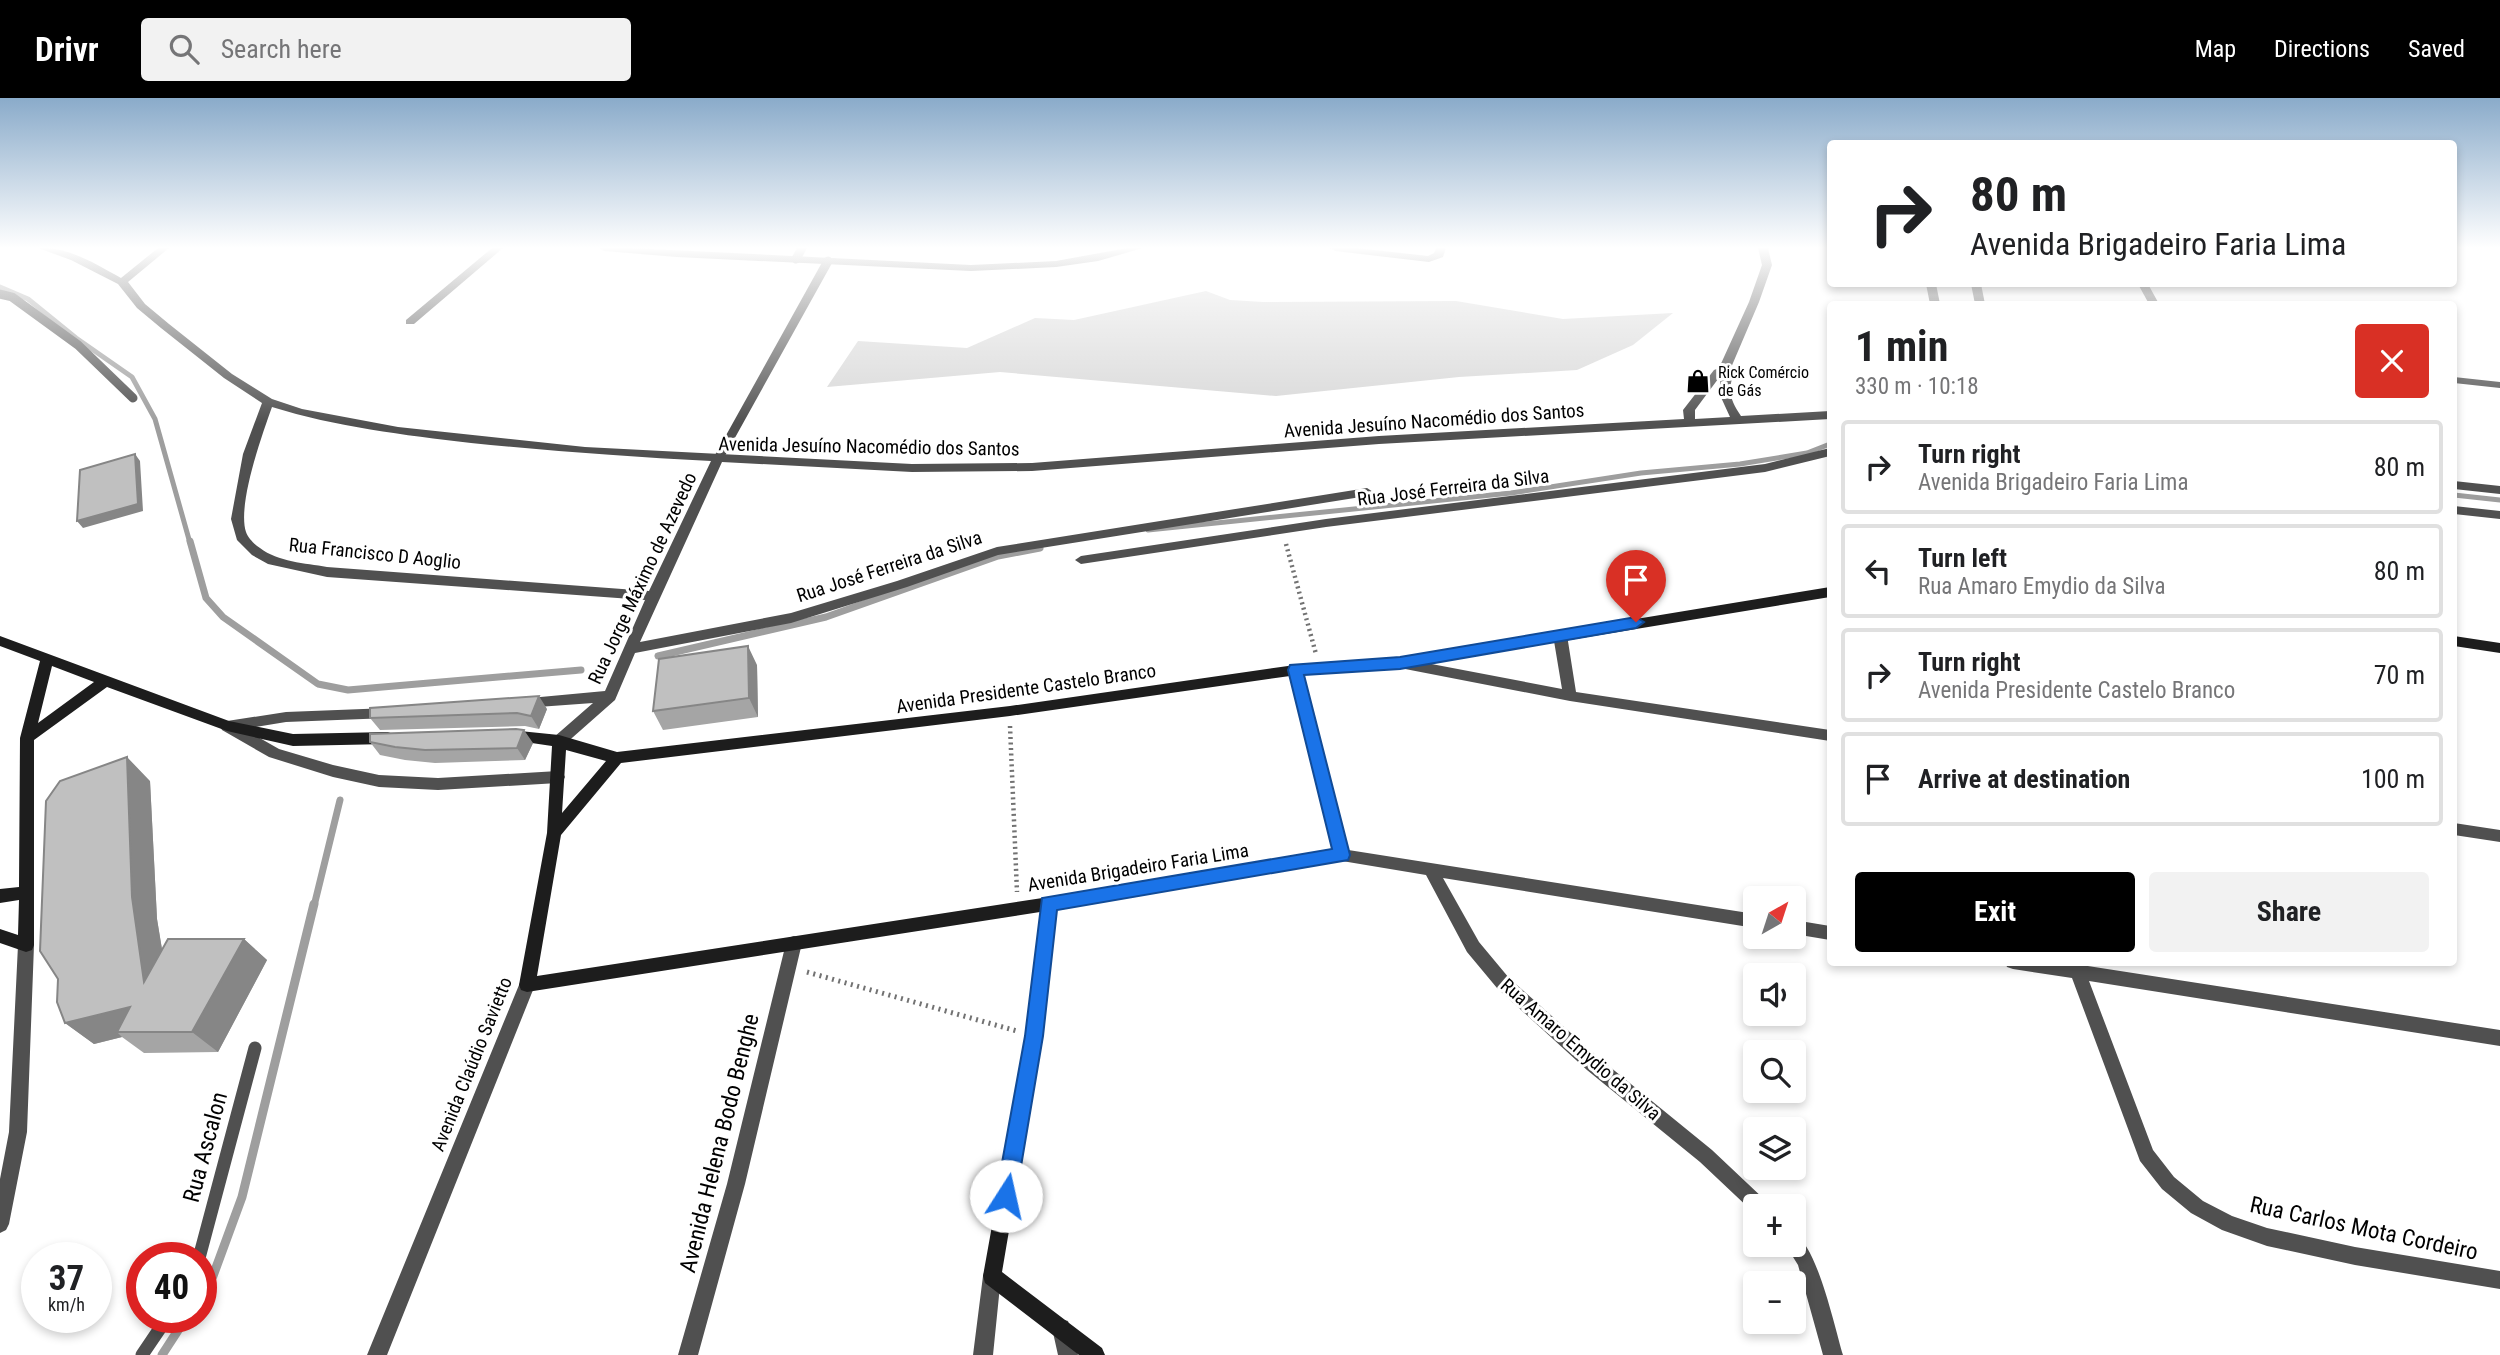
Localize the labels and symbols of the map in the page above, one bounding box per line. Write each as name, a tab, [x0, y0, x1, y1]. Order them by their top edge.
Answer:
place label: Rick Comércio de Gás	[1718, 363, 1809, 400]
shop icon: Rick Comércio de Gás	[1684, 367, 1712, 395]
street label: Avenida Jesuíno Nacomédio dos Santos	[1283, 399, 1585, 442]
street label: Avenida Jesuíno Nacomédio dos Santos	[718, 432, 1020, 461]
street label: Rua José Ferreira da Silva	[1356, 464, 1550, 511]
street label: Rua Jorge Máximo de Azevedo	[583, 469, 702, 688]
street label: Rua José Ferreira da Silva	[794, 526, 985, 607]
street label: Rua Francisco D Aoglio	[288, 533, 462, 574]
pin	[1606, 550, 1666, 622]
street label: Avenida Presidente Castelo Branco	[895, 659, 1157, 718]
street label: Avenida Brigadeiro Faria Lima	[1026, 839, 1250, 896]
north arrow	[1743, 886, 1806, 948]
street label: Avenida Claúdio Savietto	[426, 974, 517, 1155]
street label: Rua Amaro Emydio da Silva	[1496, 974, 1665, 1125]
street label: Avenida Helena Bodo Benghe	[674, 1011, 765, 1275]
street label: Rua Ascalon	[178, 1089, 233, 1205]
position arrow	[969, 1159, 1043, 1233]
street label: Rua Carlos Mota Cordeiro	[2247, 1191, 2480, 1266]
speed limit sign: 40	[126, 1242, 217, 1333]

